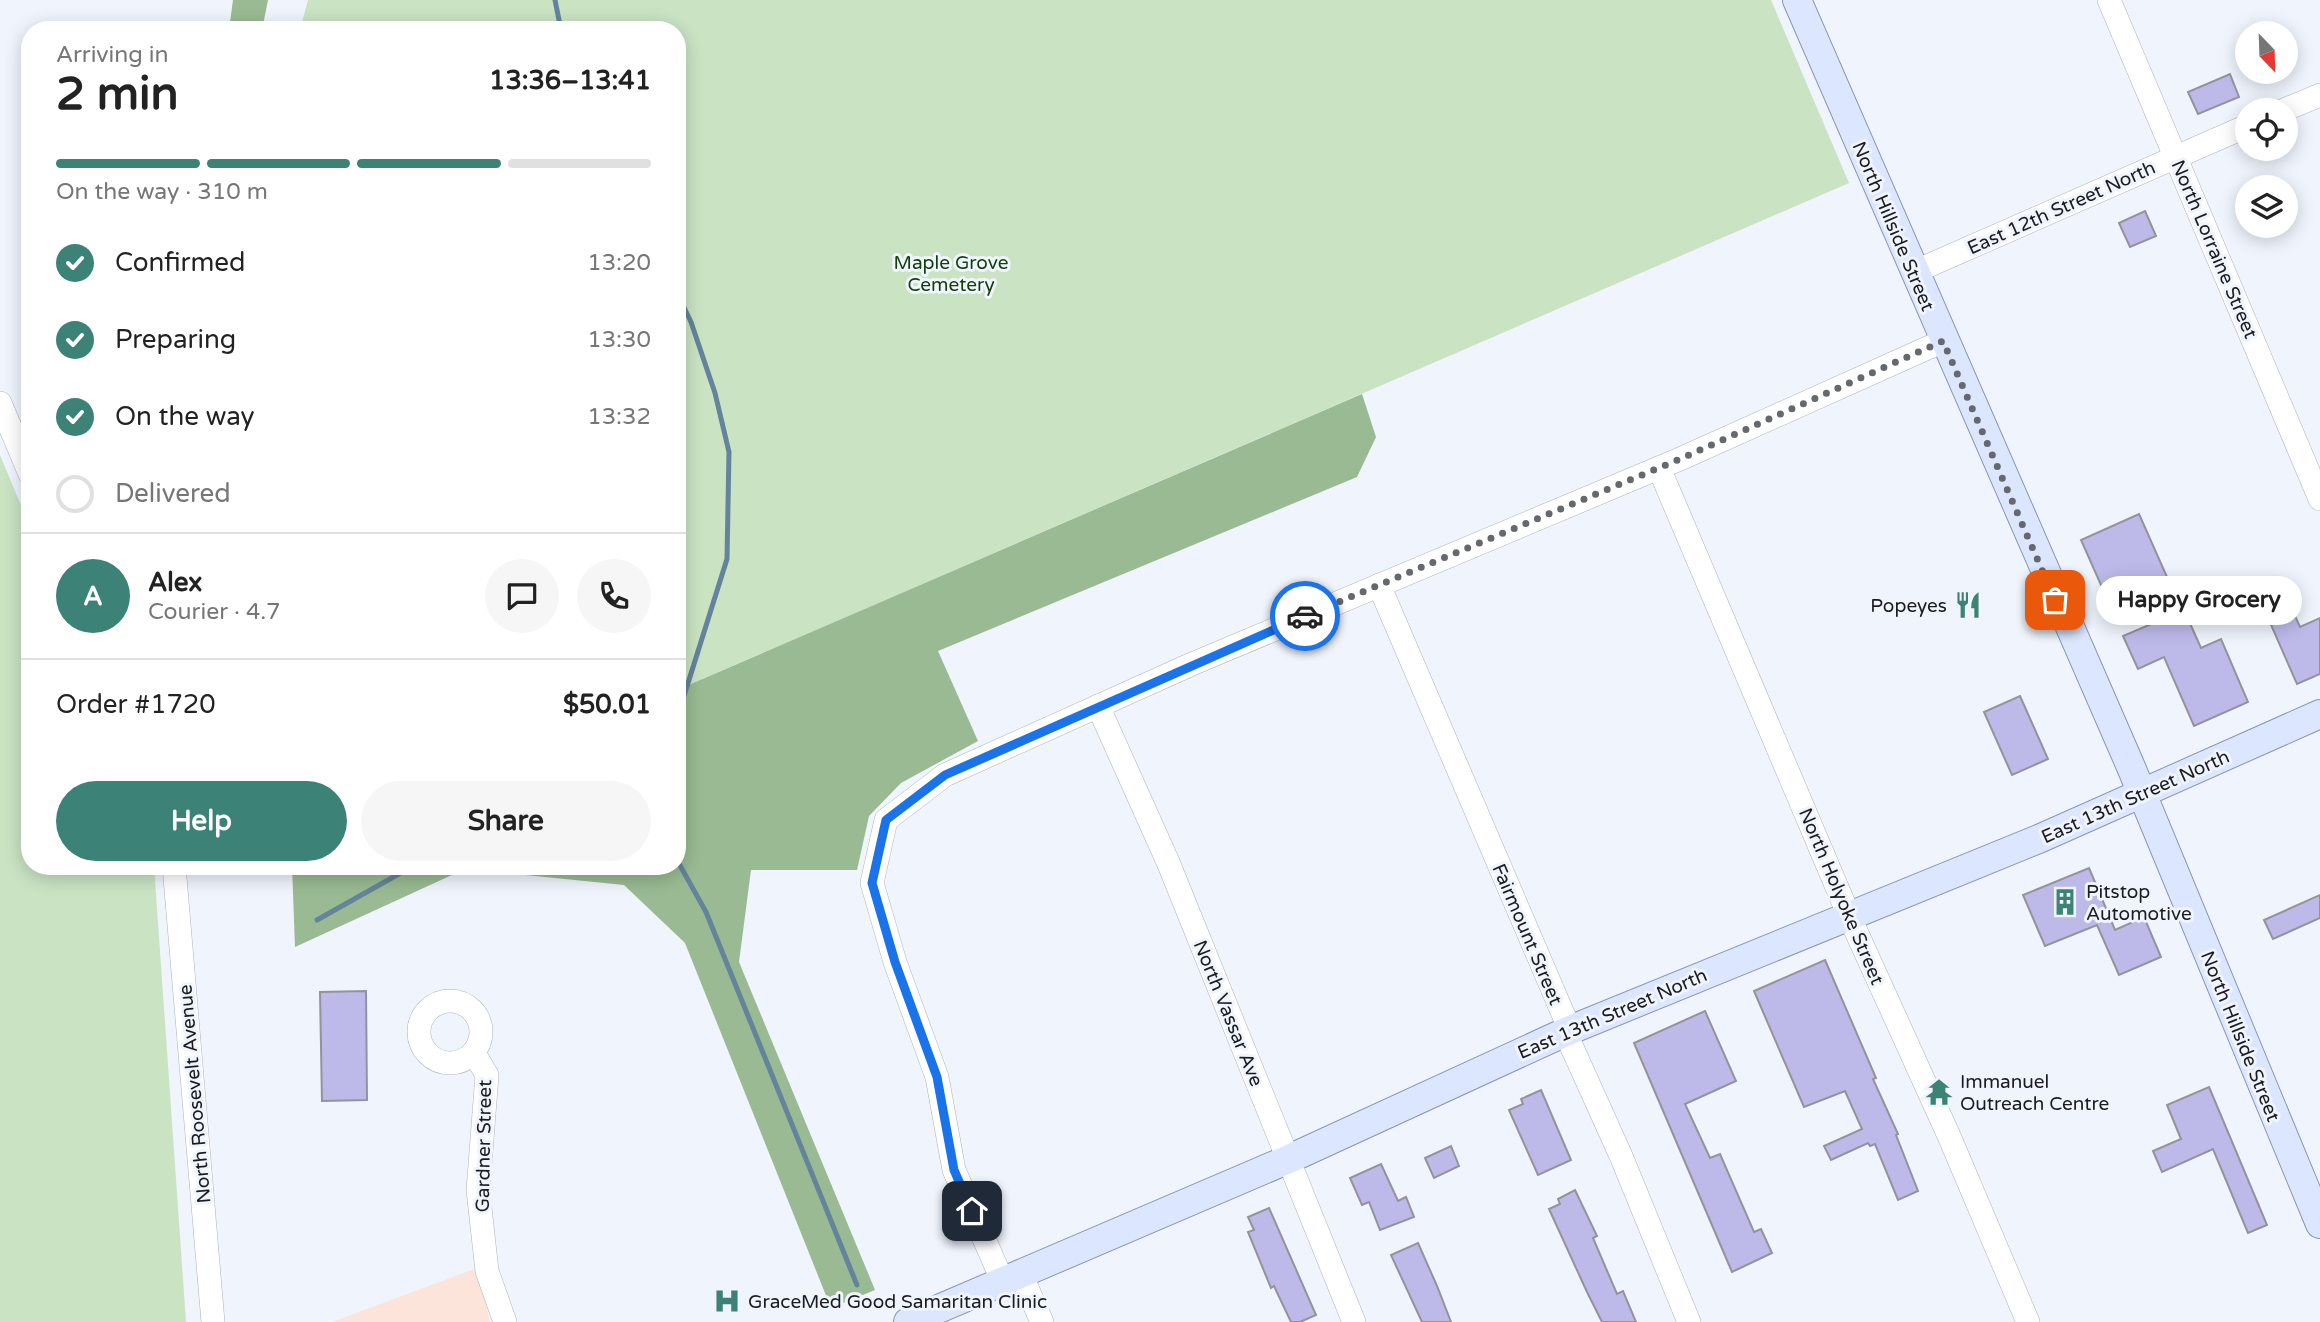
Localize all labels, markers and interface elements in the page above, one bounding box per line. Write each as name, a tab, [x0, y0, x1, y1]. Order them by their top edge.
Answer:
north arrow	[2235, 21, 2298, 84]
map controls	[2235, 21, 2298, 238]
text: Arriving in	[56, 41, 169, 69]
text: 13:36–13:41	[489, 65, 651, 96]
text: 2 min	[56, 67, 179, 122]
button: locate	[2235, 98, 2298, 161]
street label: North Hillside Street	[1847, 138, 1939, 314]
street label: East 12th Street North	[1964, 156, 2159, 259]
street label: North Lorraine Street	[2167, 157, 2262, 342]
button: layers	[2235, 175, 2298, 238]
text: On the way · 310 m	[56, 178, 268, 206]
icon: check	[56, 244, 94, 282]
text: Confirmed	[115, 247, 245, 278]
text: 13:20	[587, 249, 651, 277]
park label: Maple Grove Cemetery	[894, 252, 1008, 296]
icon: check	[56, 321, 94, 359]
text: Preparing	[115, 324, 236, 355]
text: 13:30	[587, 326, 651, 354]
icon: check	[56, 398, 94, 436]
text: On the way	[115, 401, 255, 432]
text: 13:32	[587, 403, 651, 431]
text: Delivered	[115, 478, 231, 509]
button: chat	[485, 559, 559, 633]
button: phone	[577, 559, 651, 633]
text: Alex	[148, 567, 202, 598]
pin	[2025, 570, 2085, 630]
callout: Happy Grocery	[2097, 576, 2304, 624]
text: A	[83, 581, 103, 612]
courier	[1270, 581, 1340, 651]
icon: bag	[2036, 581, 2074, 619]
text: Happy Grocery	[2117, 586, 2281, 614]
restaurant icon: Popeyes	[1953, 590, 1983, 620]
place label: Popeyes	[1870, 595, 1947, 617]
icon: car	[1286, 597, 1324, 635]
text: Courier · 4.7	[148, 598, 281, 626]
text: Order #1720	[56, 689, 216, 720]
text: $50.01	[563, 689, 651, 720]
street label: East 13th Street North	[2038, 745, 2233, 848]
button: Help	[56, 781, 347, 861]
button: Share	[361, 781, 651, 861]
street label: North Holyoke Street	[1794, 805, 1888, 988]
street label: Fairmount Street	[1487, 861, 1567, 1008]
place label: Pitstop Automotive	[2086, 881, 2192, 925]
building icon: Pitstop Automotive	[2050, 887, 2080, 917]
street label: North Vassar Ave	[1189, 937, 1267, 1090]
street label: North Hillside Street	[2196, 948, 2284, 1125]
street label: East 13th Street North	[1514, 964, 1710, 1064]
street label: North Roosevelt Avenue	[174, 984, 216, 1204]
place label: Immanuel Outreach Centre	[1960, 1071, 2109, 1115]
temple icon: Immanuel Outreach Centre	[1924, 1077, 1954, 1107]
street label: Gardner Street	[472, 1079, 496, 1213]
pin	[942, 1181, 1002, 1241]
icon: home	[953, 1192, 991, 1230]
hospital icon: GraceMed Good Samaritan Clinic	[712, 1286, 742, 1316]
place label: GraceMed Good Samaritan Clinic	[748, 1291, 1047, 1313]

